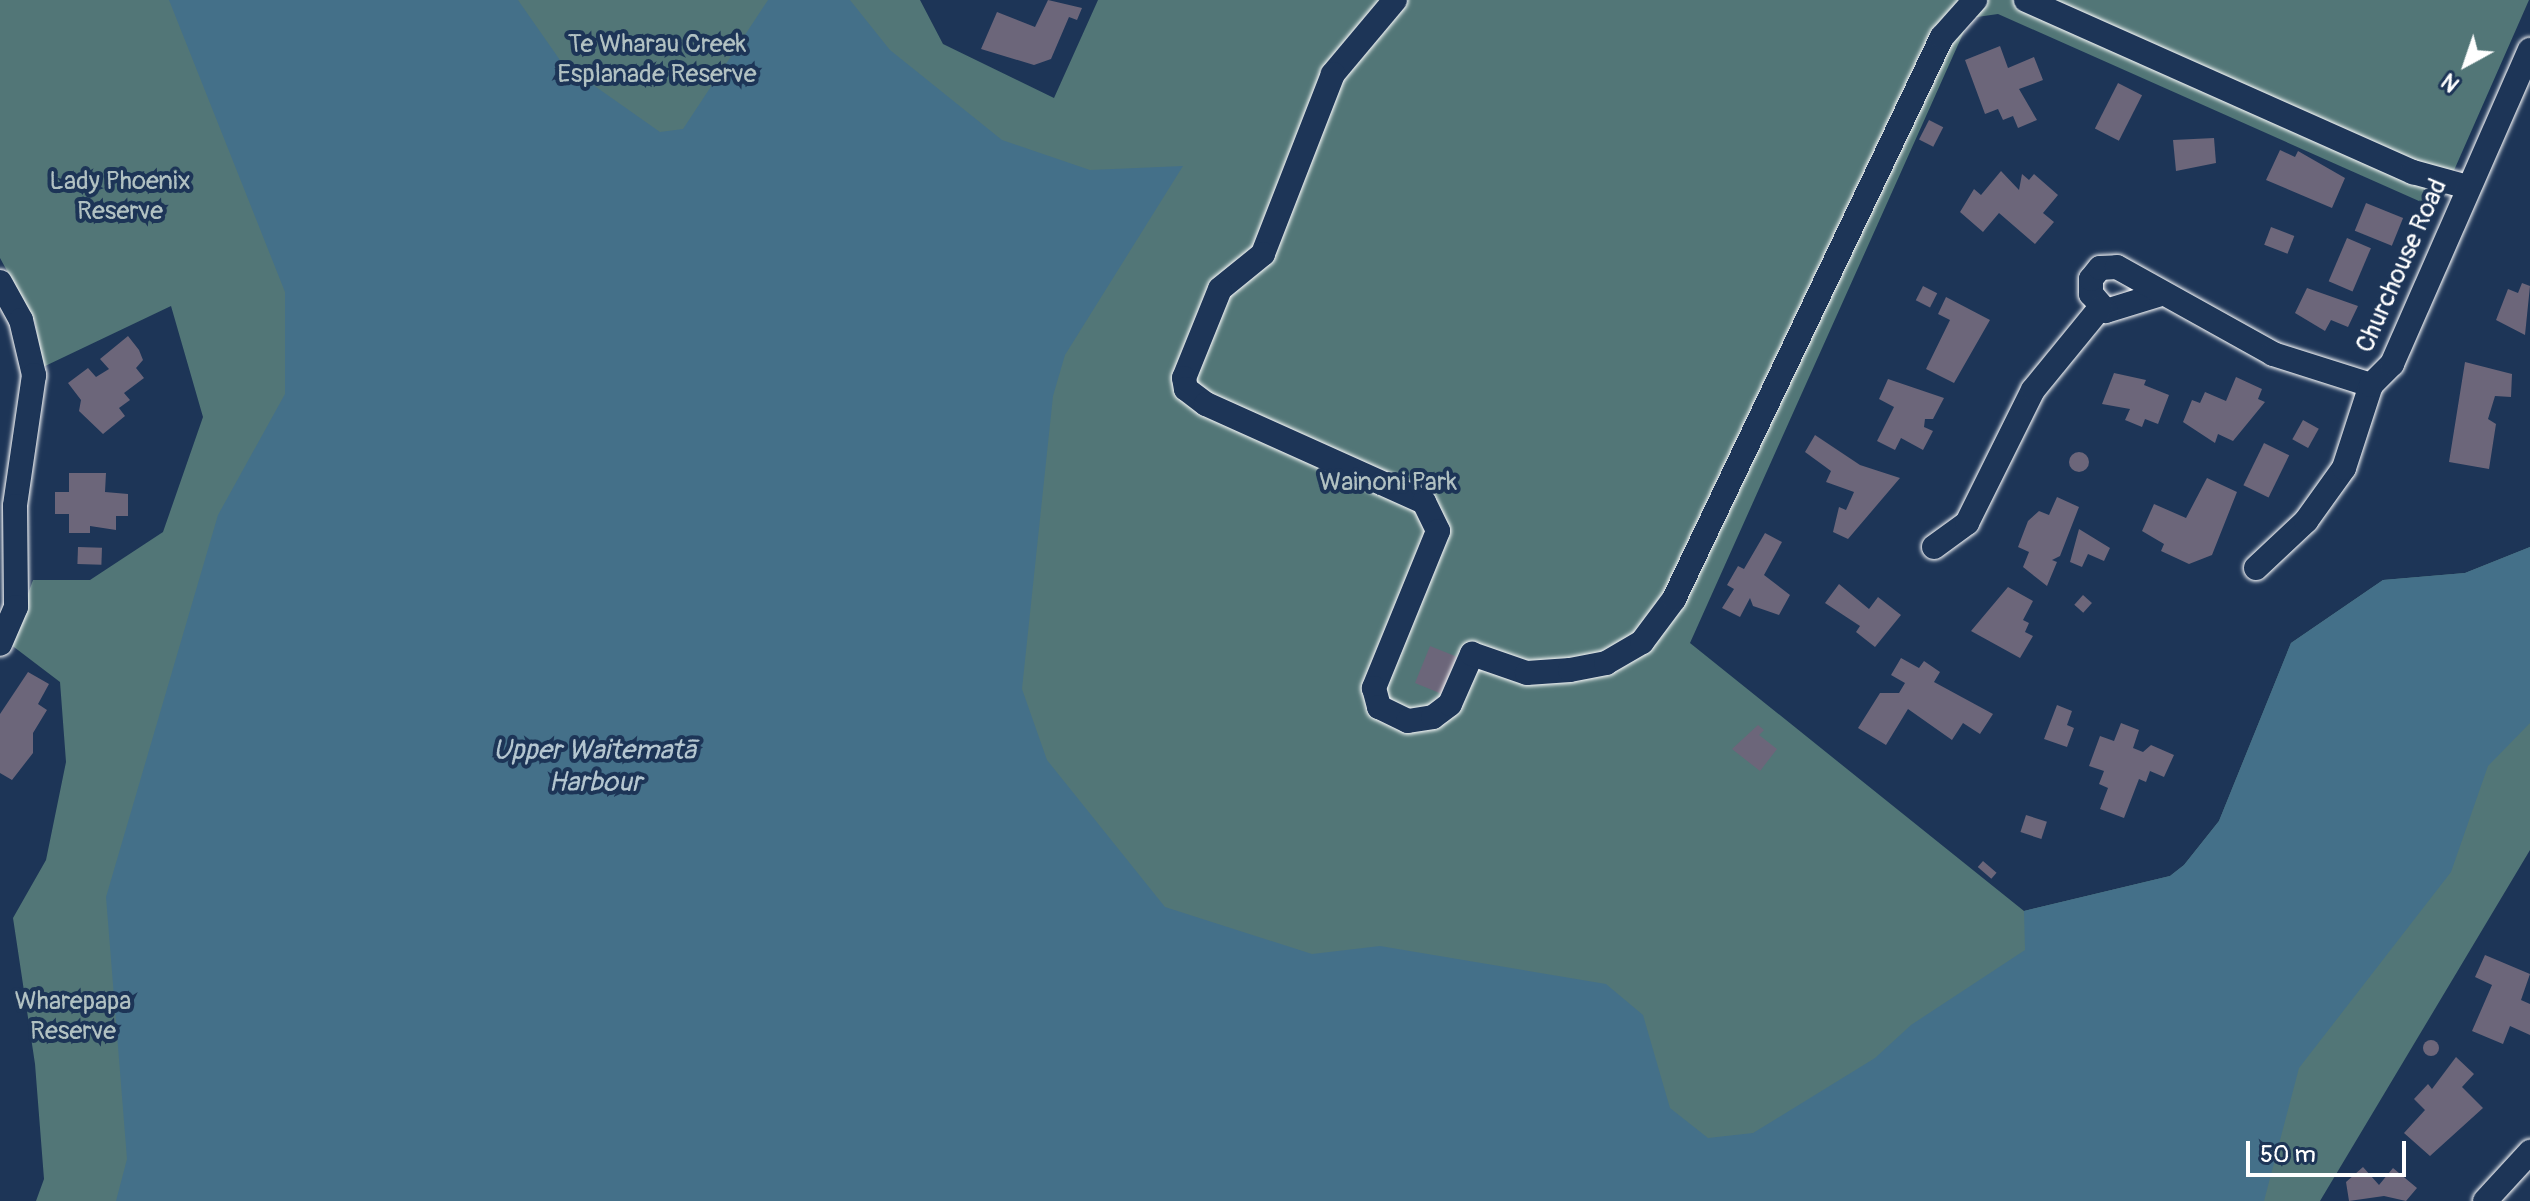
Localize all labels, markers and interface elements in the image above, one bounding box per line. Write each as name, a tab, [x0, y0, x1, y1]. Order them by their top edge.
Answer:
north arrow	[2426, 24, 2506, 104]
park label: Te Wharau Creek Esplanade Reserve	[557, 29, 757, 90]
text: N	[2436, 67, 2465, 98]
park label: Lady Phoenix Reserve	[49, 166, 191, 228]
street label: Churchouse Road	[2350, 174, 2454, 358]
park label: Wainoni Park	[1319, 467, 1457, 499]
water label: Upper Waitematā Harbour	[493, 734, 697, 800]
park label: Wharepapa Reserve	[15, 986, 131, 1048]
scale bar	[2250, 1125, 2410, 1175]
text: 50 m	[2260, 1140, 2316, 1169]

